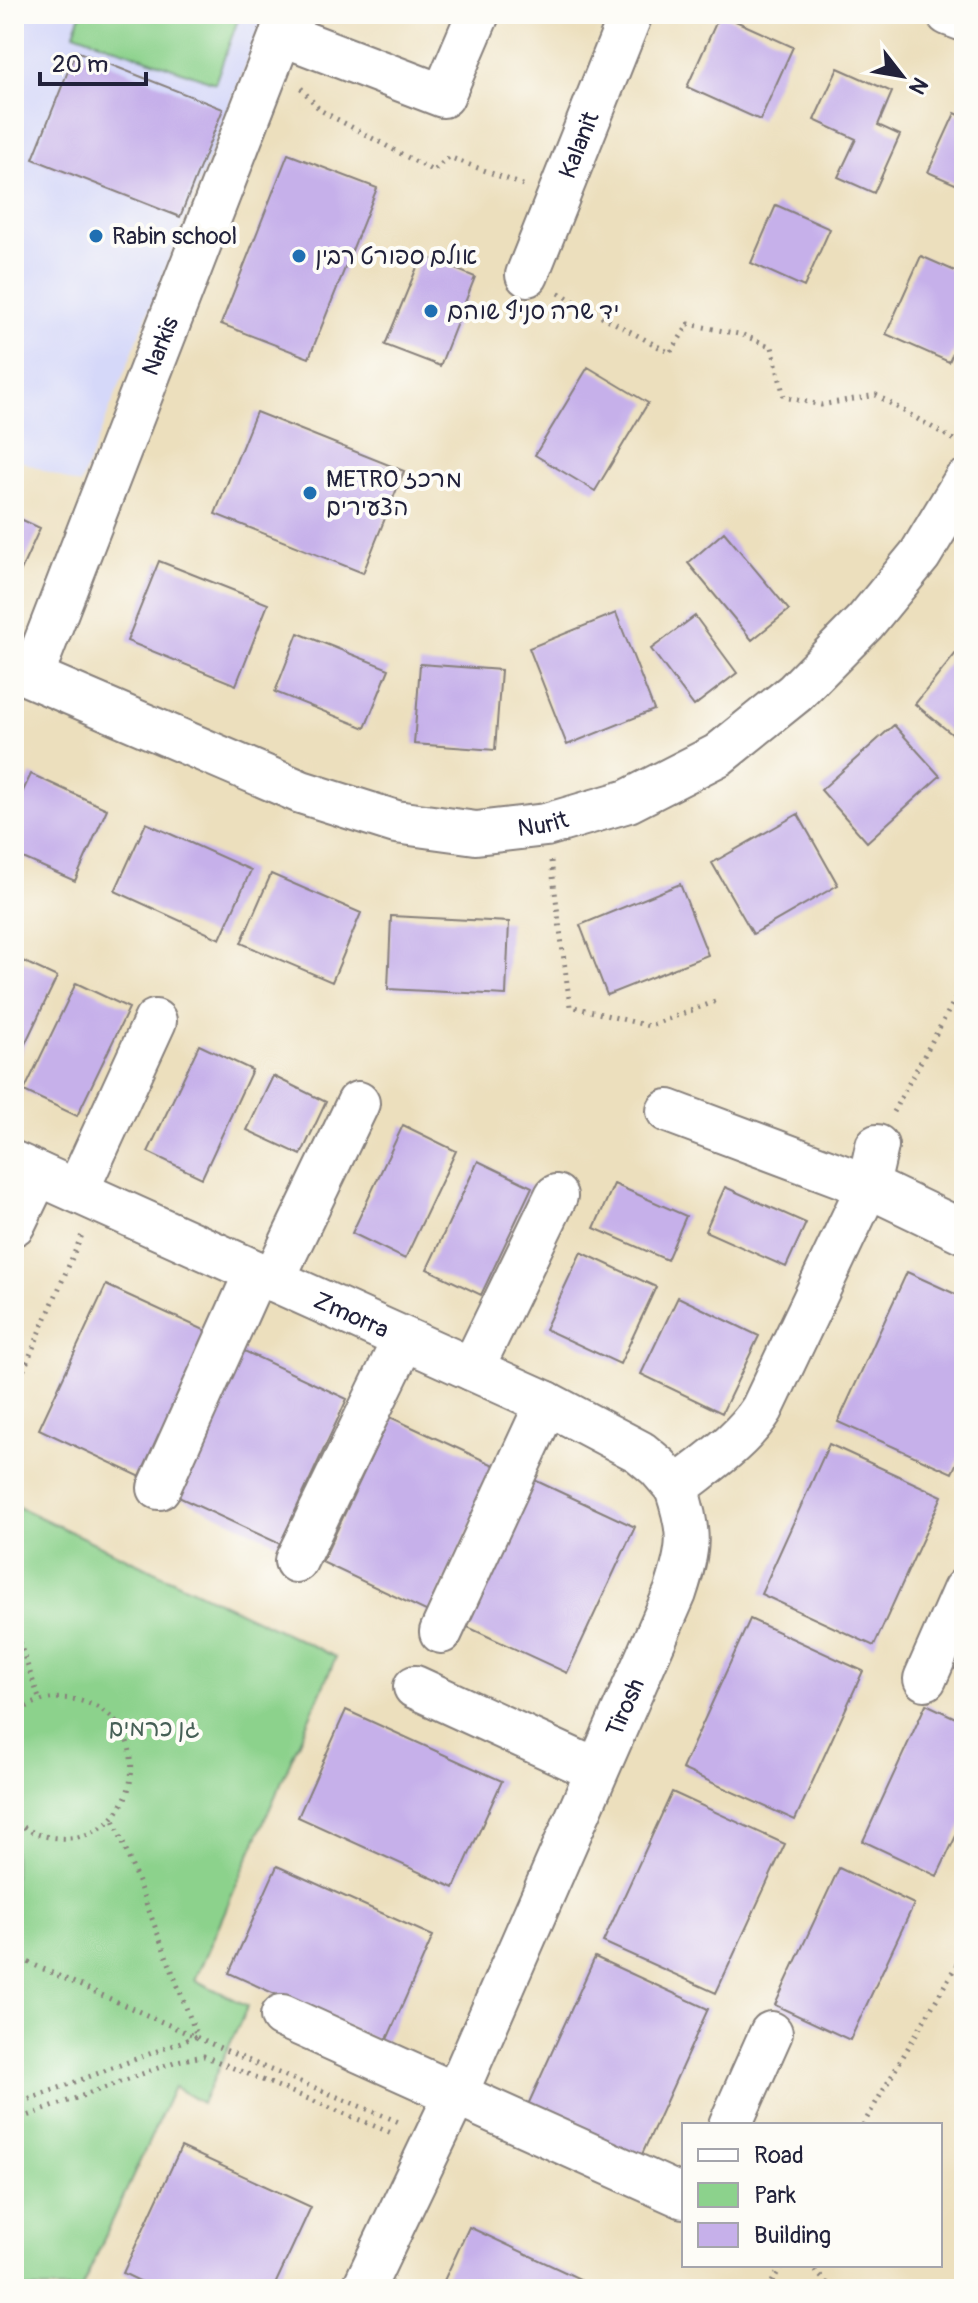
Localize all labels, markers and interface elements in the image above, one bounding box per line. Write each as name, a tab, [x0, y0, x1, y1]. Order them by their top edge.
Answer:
scale bar	[40, 36, 146, 86]
north arrow	[862, 36, 942, 116]
text: 20 m	[52, 50, 108, 79]
text: N	[902, 72, 934, 99]
street label: Kalanit	[553, 107, 605, 183]
place label: Rabin school	[112, 222, 237, 251]
marker: Rabin school	[87, 227, 105, 245]
place label: אולם ספורט רבין	[315, 242, 477, 271]
marker: אולם ספורט רבין	[290, 247, 308, 265]
place label: יד שרה סניף שוהם	[447, 297, 619, 326]
marker: יד שרה סניף שוהם	[422, 302, 440, 320]
street label: Narkis	[136, 312, 185, 380]
place label: METRO מרכז הצעירים	[326, 465, 462, 522]
marker: METRO מרכז הצעירים	[301, 484, 319, 502]
street label: Nurit	[516, 805, 572, 843]
street label: Zmorra	[309, 1285, 393, 1344]
street label: Tirosh	[600, 1674, 650, 1741]
park label: גן כרמים	[108, 1714, 200, 1743]
legend	[682, 2123, 942, 2267]
text: Road	[754, 2141, 804, 2170]
text: Park	[754, 2181, 796, 2210]
text: Building	[754, 2221, 831, 2250]

